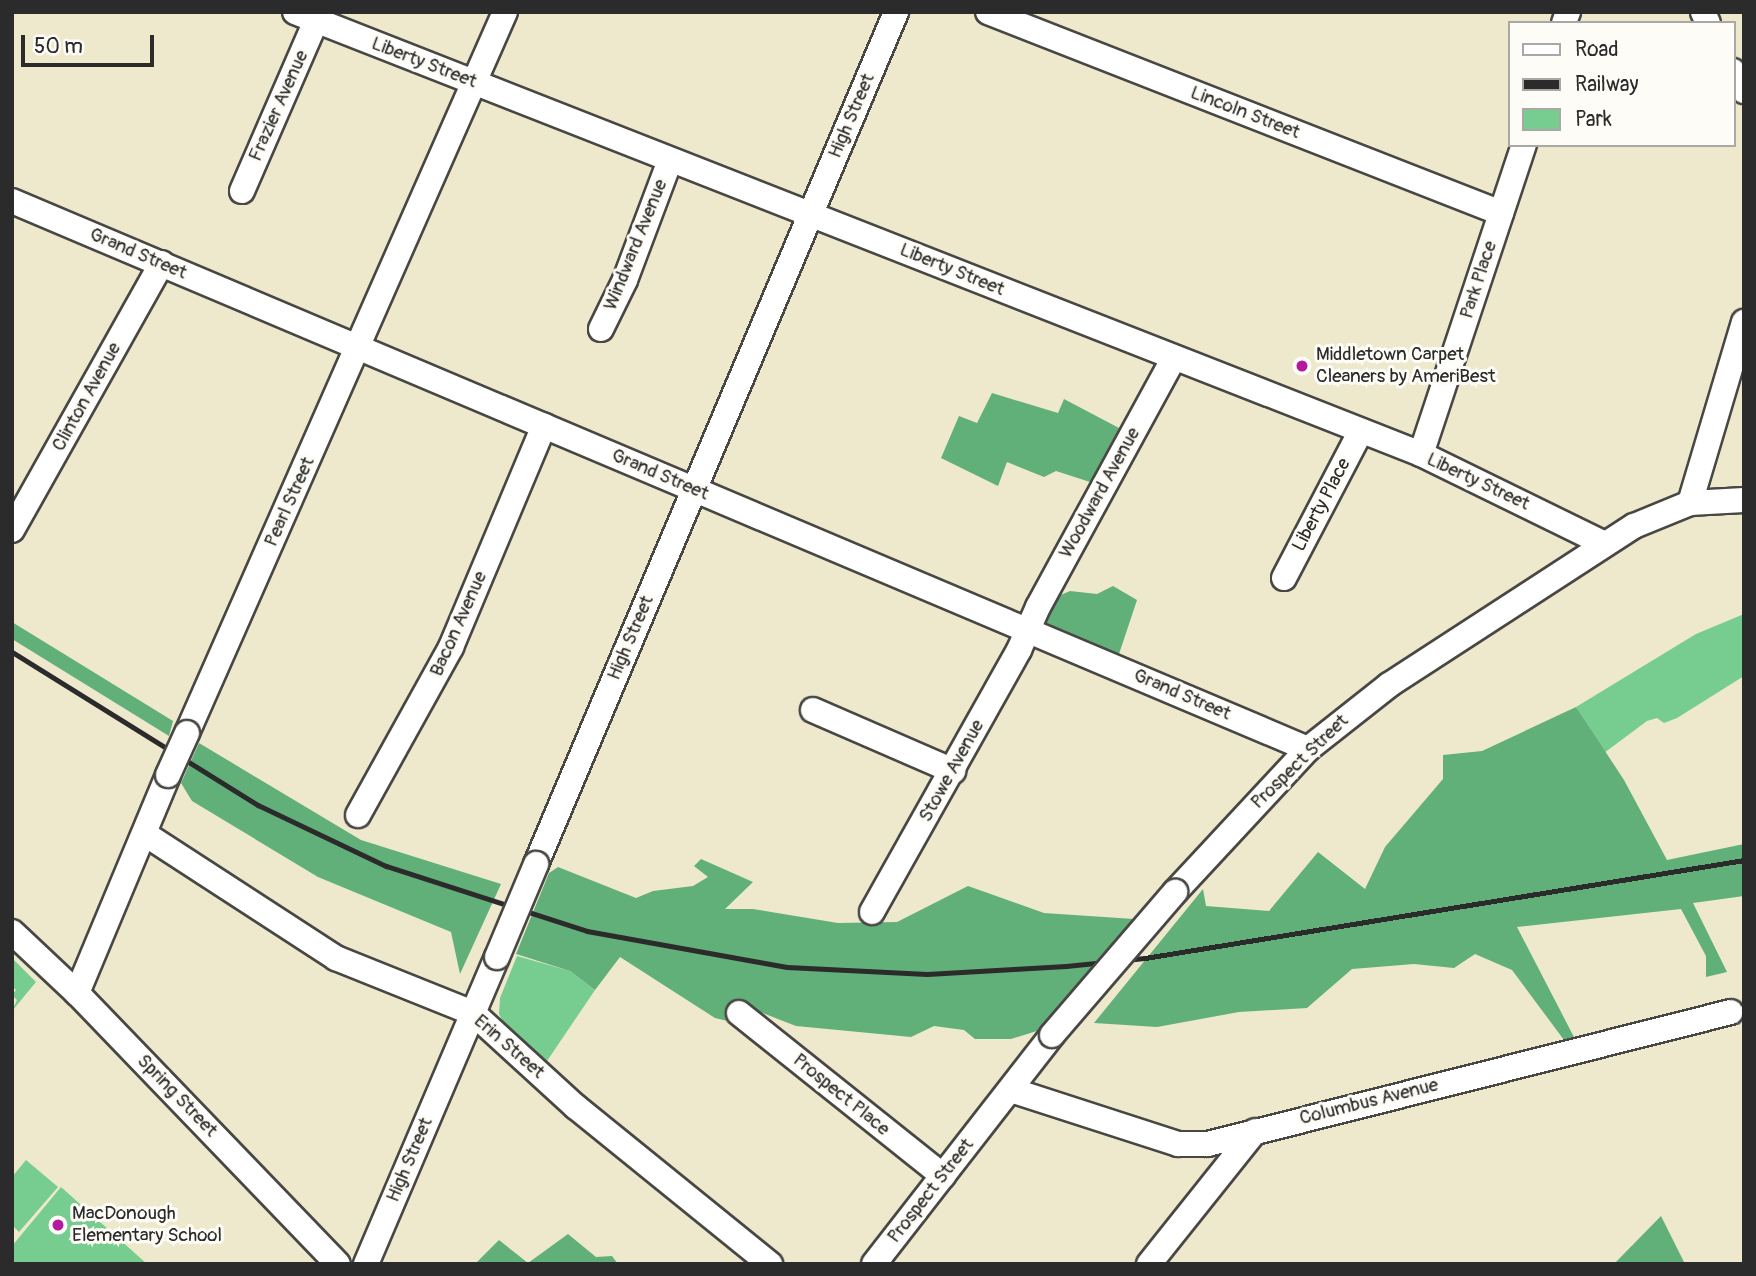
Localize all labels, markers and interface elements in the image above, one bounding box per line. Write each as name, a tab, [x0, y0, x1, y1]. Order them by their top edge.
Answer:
scale bar	[24, 21, 158, 65]
legend	[1508, 21, 1735, 147]
street label: Liberty Street	[368, 32, 480, 94]
text: 50 m	[34, 33, 83, 60]
text: Road	[1575, 36, 1619, 63]
street label: Frazier Avenue	[244, 47, 314, 165]
street label: High Street	[824, 70, 880, 162]
text: Railway	[1575, 71, 1639, 98]
street label: Lincoln Street	[1187, 82, 1303, 144]
text: Park	[1575, 106, 1612, 133]
street label: Windward Avenue	[599, 176, 673, 314]
street label: Grand Street	[86, 223, 190, 285]
street label: Park Place	[1456, 238, 1502, 322]
street label: Liberty Street	[896, 239, 1008, 301]
street label: Clinton Avenue	[48, 339, 126, 455]
place label: Middletown Carpet Cleaners by AmeriBest	[1316, 344, 1496, 388]
marker: Middletown Carpet Cleaners by AmeriBest	[1294, 358, 1310, 374]
street label: Woodward Avenue	[1055, 424, 1145, 562]
street label: Grand Street	[608, 444, 712, 506]
street label: Liberty Street	[1423, 448, 1533, 516]
street label: Pearl Street	[260, 454, 320, 550]
street label: Liberty Place	[1288, 454, 1356, 556]
street label: Bacon Avenue	[426, 568, 492, 680]
street label: High Street	[603, 592, 659, 684]
street label: Grand Street	[1130, 664, 1234, 726]
street label: Prospect Street	[1247, 710, 1353, 814]
street label: Stowe Avenue	[915, 716, 989, 826]
street label: Erin Street	[469, 1010, 549, 1084]
street label: Prospect Place	[788, 1049, 894, 1141]
street label: Spring Street	[132, 1050, 222, 1142]
street label: Columbus Avenue	[1297, 1074, 1441, 1130]
street label: High Street	[382, 1114, 438, 1206]
street label: Prospect Street	[883, 1134, 979, 1248]
place label: MacDonough Elementary School	[72, 1203, 222, 1247]
marker: MacDonough Elementary School	[50, 1217, 66, 1233]

